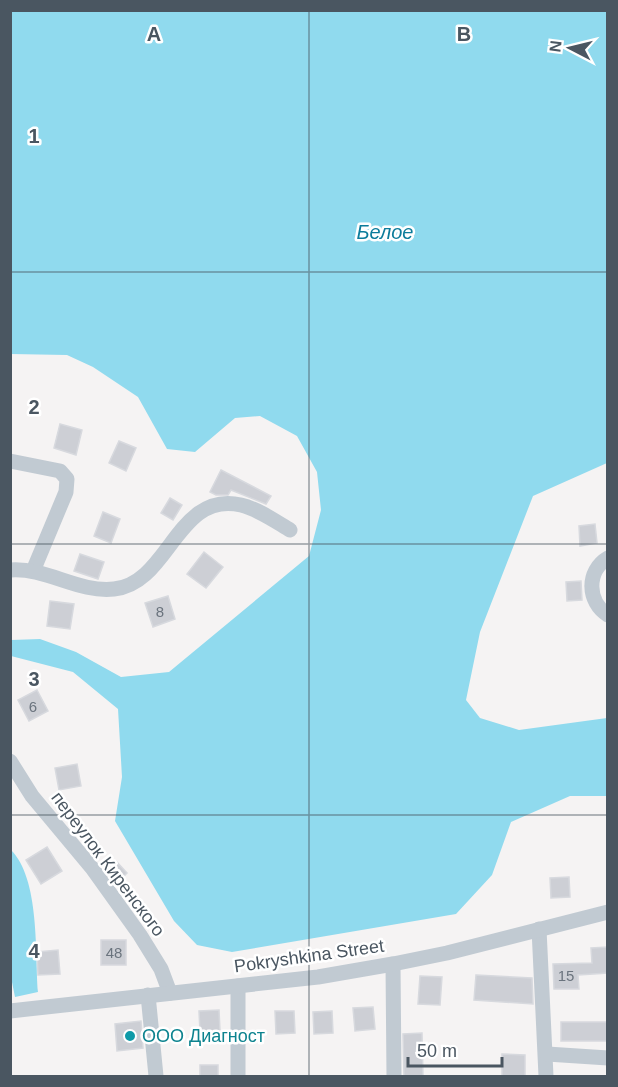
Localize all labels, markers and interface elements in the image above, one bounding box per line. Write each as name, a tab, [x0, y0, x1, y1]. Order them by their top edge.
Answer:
north arrow	[540, 18, 600, 78]
text: A	[147, 23, 161, 45]
text: B	[457, 23, 471, 45]
text: N	[546, 39, 565, 53]
text: 1	[28, 125, 40, 147]
water label: Белое	[356, 221, 414, 243]
text: 2	[28, 396, 40, 418]
house number: 8	[156, 603, 164, 620]
text: 3	[28, 668, 40, 690]
house number: 6	[29, 698, 37, 715]
street label: переулок Киренского	[47, 788, 169, 940]
street label: Pokryshkina Street	[233, 936, 385, 976]
text: 4	[28, 940, 40, 962]
house number: 48	[106, 944, 122, 961]
house number: 15	[558, 967, 574, 984]
place label: ООО Диагност	[142, 1026, 265, 1046]
marker: ООО Диагност	[123, 1029, 137, 1043]
scale bar	[408, 1030, 502, 1068]
text: 50 m	[417, 1041, 457, 1061]

